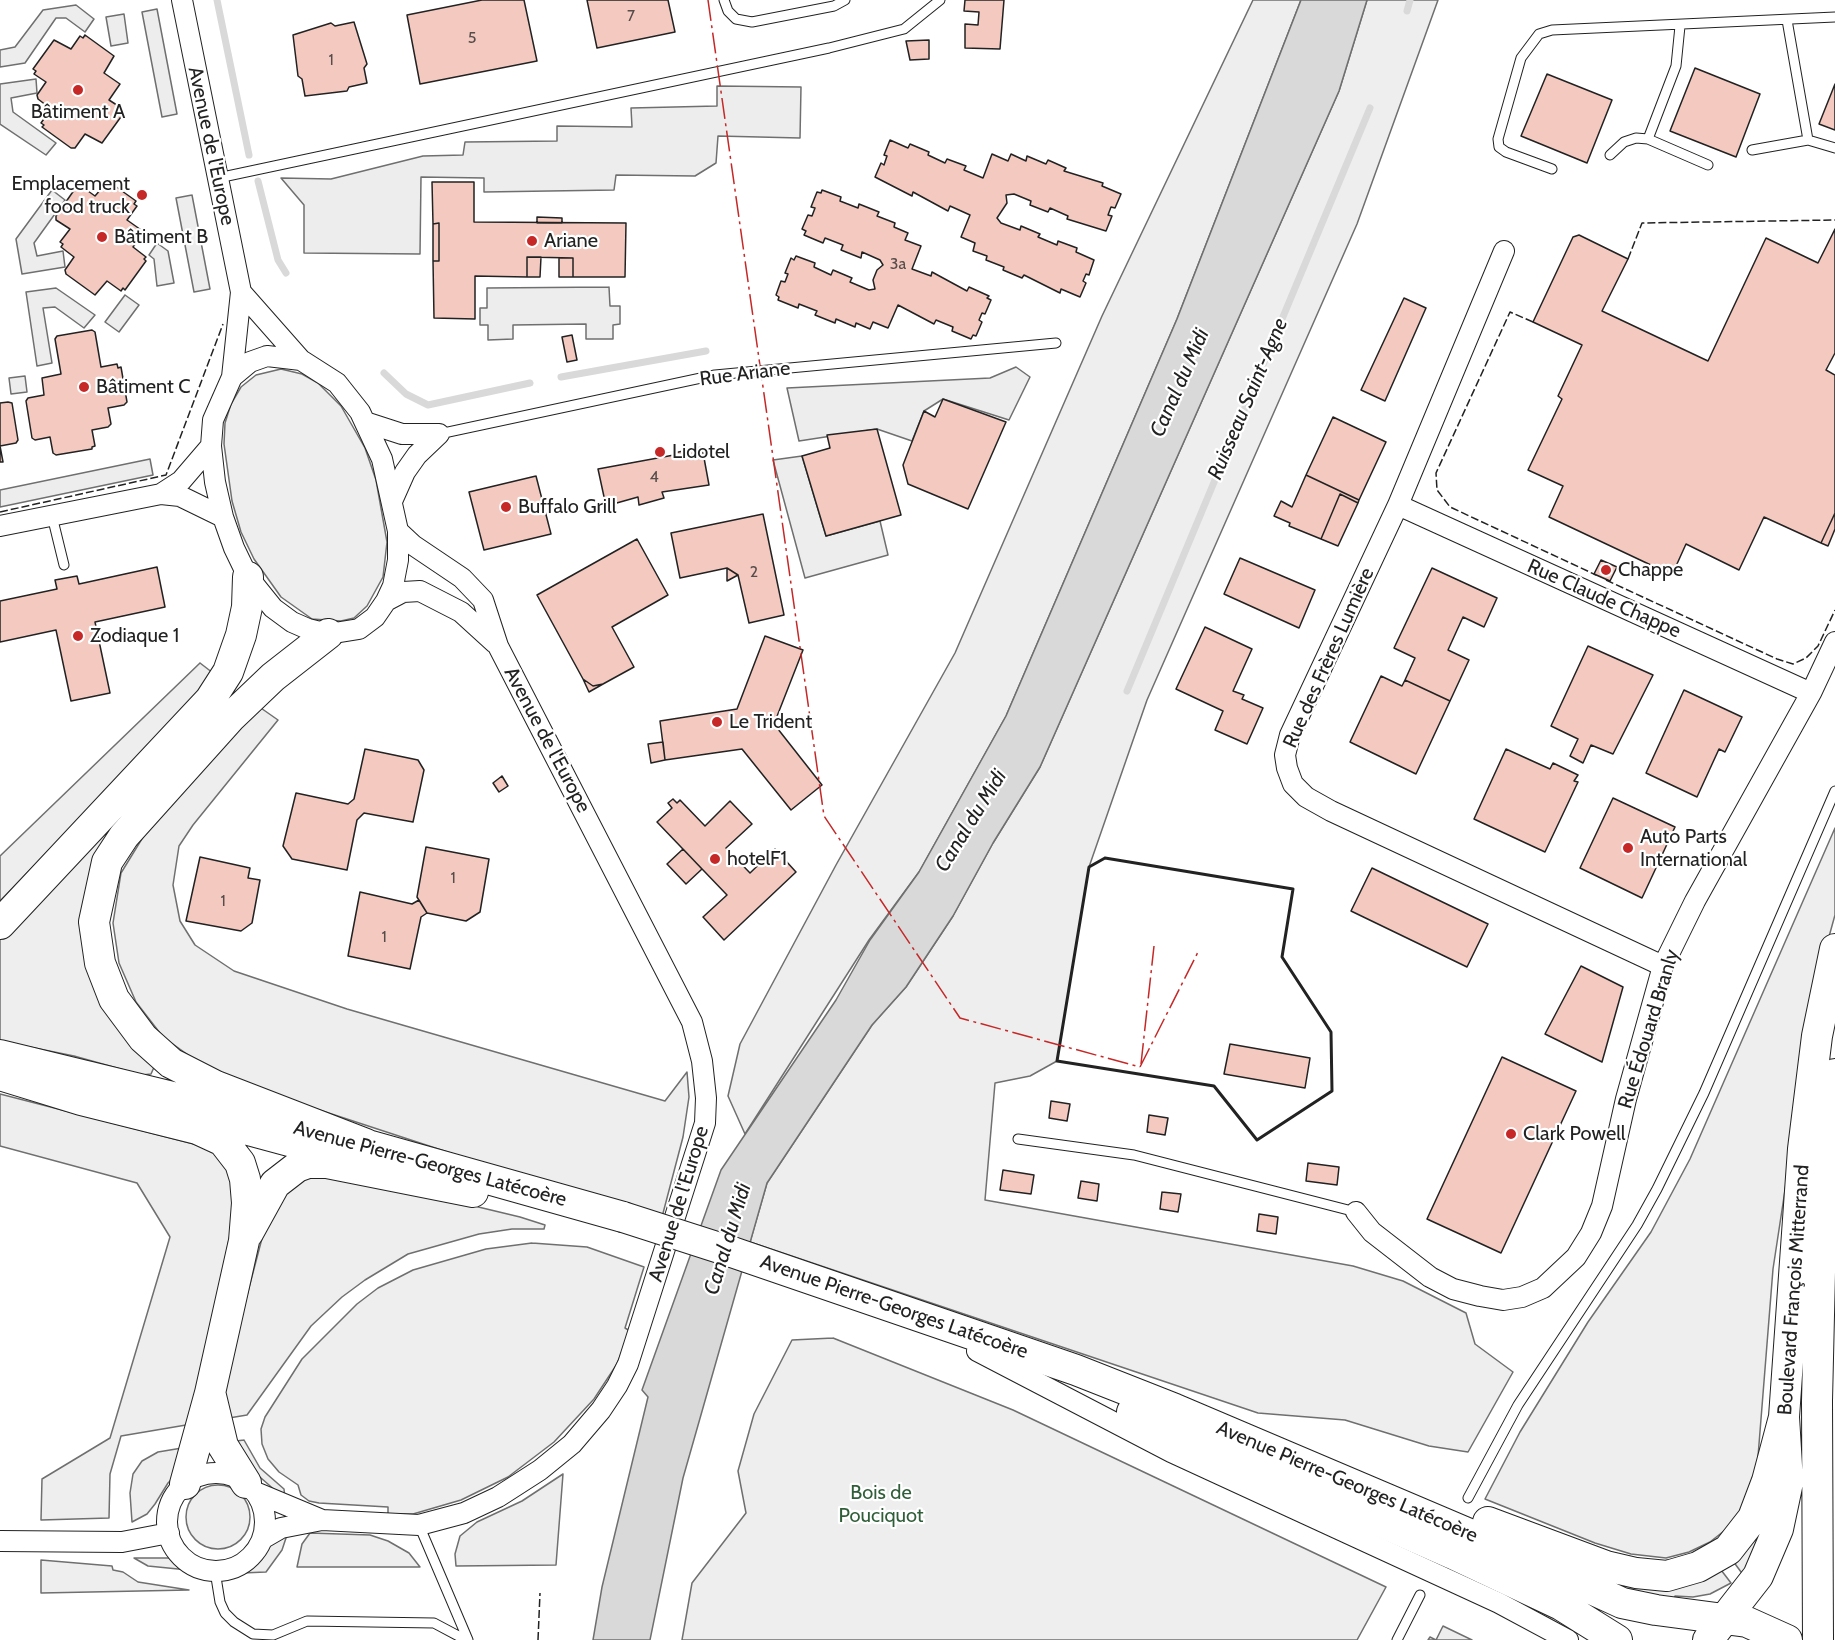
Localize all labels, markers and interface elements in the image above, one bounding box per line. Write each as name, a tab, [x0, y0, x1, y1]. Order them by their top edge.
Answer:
house number: 7	[627, 6, 635, 26]
house number: 5	[468, 28, 476, 48]
house number: 1	[328, 50, 334, 70]
street label: Avenue de l'Europe	[182, 65, 240, 227]
marker: Bâtiment A	[71, 83, 85, 97]
place label: Bâtiment A	[31, 100, 125, 124]
place label: Emplacement food truck	[11, 172, 130, 219]
marker: Emplacement food truck	[135, 188, 149, 202]
place label: Bâtiment B	[114, 225, 208, 249]
place label: Ariane	[544, 229, 598, 253]
marker: Bâtiment B	[95, 230, 109, 244]
marker: Ariane	[525, 234, 539, 248]
house number: 3a	[890, 254, 906, 274]
water label: Ruisseau Saint-Agne	[1203, 315, 1293, 483]
water label: Canal du Midi	[1145, 325, 1215, 441]
street label: Rue Ariane	[698, 357, 792, 391]
place label: Bâtiment C	[96, 375, 191, 399]
marker: Bâtiment C	[77, 380, 91, 394]
place label: Lidotel	[672, 440, 730, 464]
marker: Lidotel	[653, 445, 667, 459]
house number: 4	[649, 467, 659, 487]
place label: Buffalo Grill	[518, 495, 616, 519]
marker: Buffalo Grill	[499, 500, 513, 514]
street label: Rue Claude Chappe	[1524, 554, 1684, 644]
place label: Chappe	[1618, 558, 1683, 582]
house number: 2	[750, 562, 758, 582]
marker: Chappe	[1599, 563, 1613, 577]
street label: Rue des Frères Lumière	[1278, 564, 1380, 752]
place label: Zodiaque 1	[90, 624, 179, 648]
marker: Zodiaque 1	[71, 629, 85, 643]
street label: Avenue de l'Europe	[499, 663, 595, 817]
place label: Le Trident	[729, 710, 812, 734]
marker: Le Trident	[710, 715, 724, 729]
water label: Canal du Midi	[930, 765, 1012, 877]
place label: Auto Parts International	[1640, 825, 1747, 872]
marker: Auto Parts International	[1621, 841, 1635, 855]
place label: hotelF1	[727, 847, 787, 871]
marker: hotelF1	[708, 852, 722, 866]
house number: 1	[450, 868, 456, 888]
house number: 1	[220, 891, 226, 911]
house number: 1	[381, 927, 387, 947]
street label: Rue Édouard Branly	[1613, 947, 1685, 1111]
street label: Avenue Pierre-Georges Latécoère	[291, 1116, 569, 1212]
place label: Clark Powell	[1523, 1122, 1626, 1146]
street label: Avenue de l'Europe	[644, 1123, 714, 1285]
marker: Clark Powell	[1504, 1127, 1518, 1141]
street label: Boulevard François Mitterrand	[1773, 1164, 1815, 1416]
water label: Canal du Midi	[699, 1180, 757, 1298]
street label: Avenue Pierre-Georges Latécoère	[757, 1250, 1031, 1364]
street label: Avenue Pierre-Georges Latécoère	[1213, 1416, 1481, 1548]
park label: Bois de Pouciquot	[838, 1481, 924, 1528]

